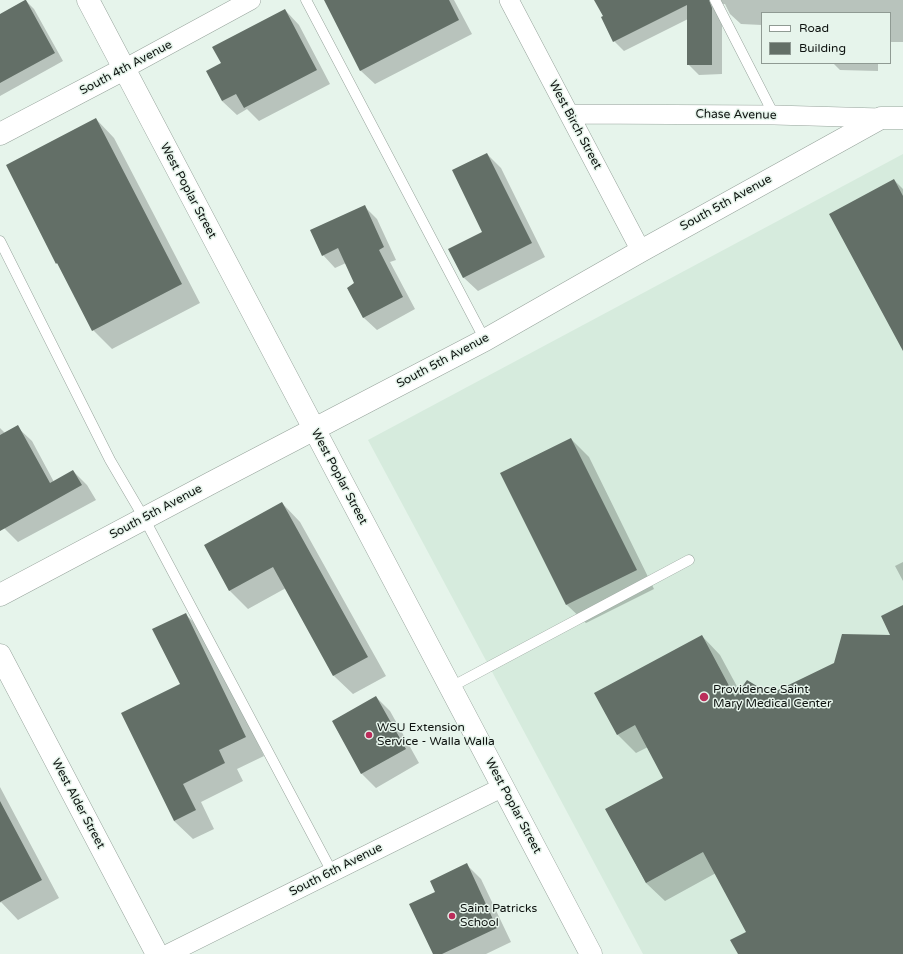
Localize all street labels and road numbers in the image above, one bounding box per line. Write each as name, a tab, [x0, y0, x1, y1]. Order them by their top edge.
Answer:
street label: South 4th Avenue	[77, 38, 175, 98]
street label: West Birch Street	[546, 78, 604, 172]
street label: Chase Avenue	[695, 107, 777, 123]
street label: West Poplar Street	[157, 141, 219, 241]
street label: South 5th Avenue	[678, 172, 774, 234]
street label: South 5th Avenue	[394, 331, 492, 391]
street label: West Poplar Street	[308, 427, 370, 527]
street label: South 5th Avenue	[107, 482, 205, 542]
street label: West Alder Street	[48, 756, 108, 852]
street label: West Poplar Street	[482, 756, 544, 856]
street label: South 6th Avenue	[287, 840, 385, 900]

